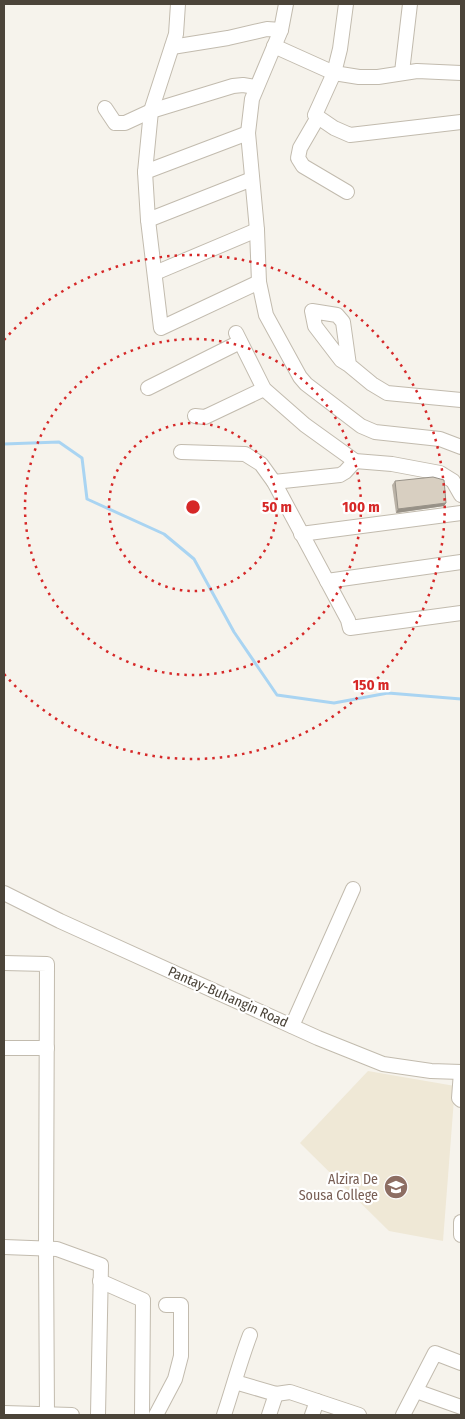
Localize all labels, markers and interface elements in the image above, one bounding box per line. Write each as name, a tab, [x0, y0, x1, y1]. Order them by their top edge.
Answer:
centre of rings	[184, 498, 202, 516]
text: 50 m	[262, 498, 292, 516]
text: 100 m	[342, 498, 380, 516]
text: 150 m	[353, 676, 389, 694]
street label: Pantay-Buhangin Road	[165, 963, 291, 1031]
place label: Alzira De Sousa College	[299, 1171, 378, 1204]
school or university icon: Alzira De Sousa College	[383, 1174, 409, 1200]

